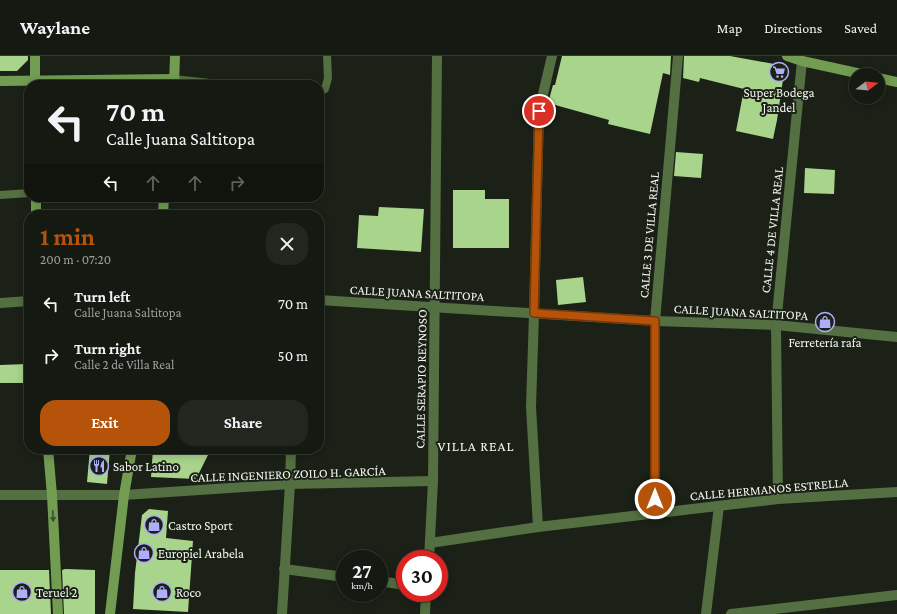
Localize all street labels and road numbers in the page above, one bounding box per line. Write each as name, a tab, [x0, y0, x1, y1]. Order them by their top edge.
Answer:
street label: CALLE 4 DE VILLA REAL	[758, 166, 786, 294]
street label: CALLE 3 DE VILLA REAL	[636, 171, 662, 299]
street label: CALLE JUANA SALTITOPA	[349, 282, 485, 304]
street label: CALLE JUANA SALTITOPA	[673, 301, 809, 323]
street label: CALLE SERAPIO REYNOSO	[412, 309, 430, 449]
street label: CALLE INGENIERO ZOILO H. GARCÍA	[190, 463, 387, 485]
street label: CALLE HERMANOS ESTRELLA	[689, 475, 849, 503]

